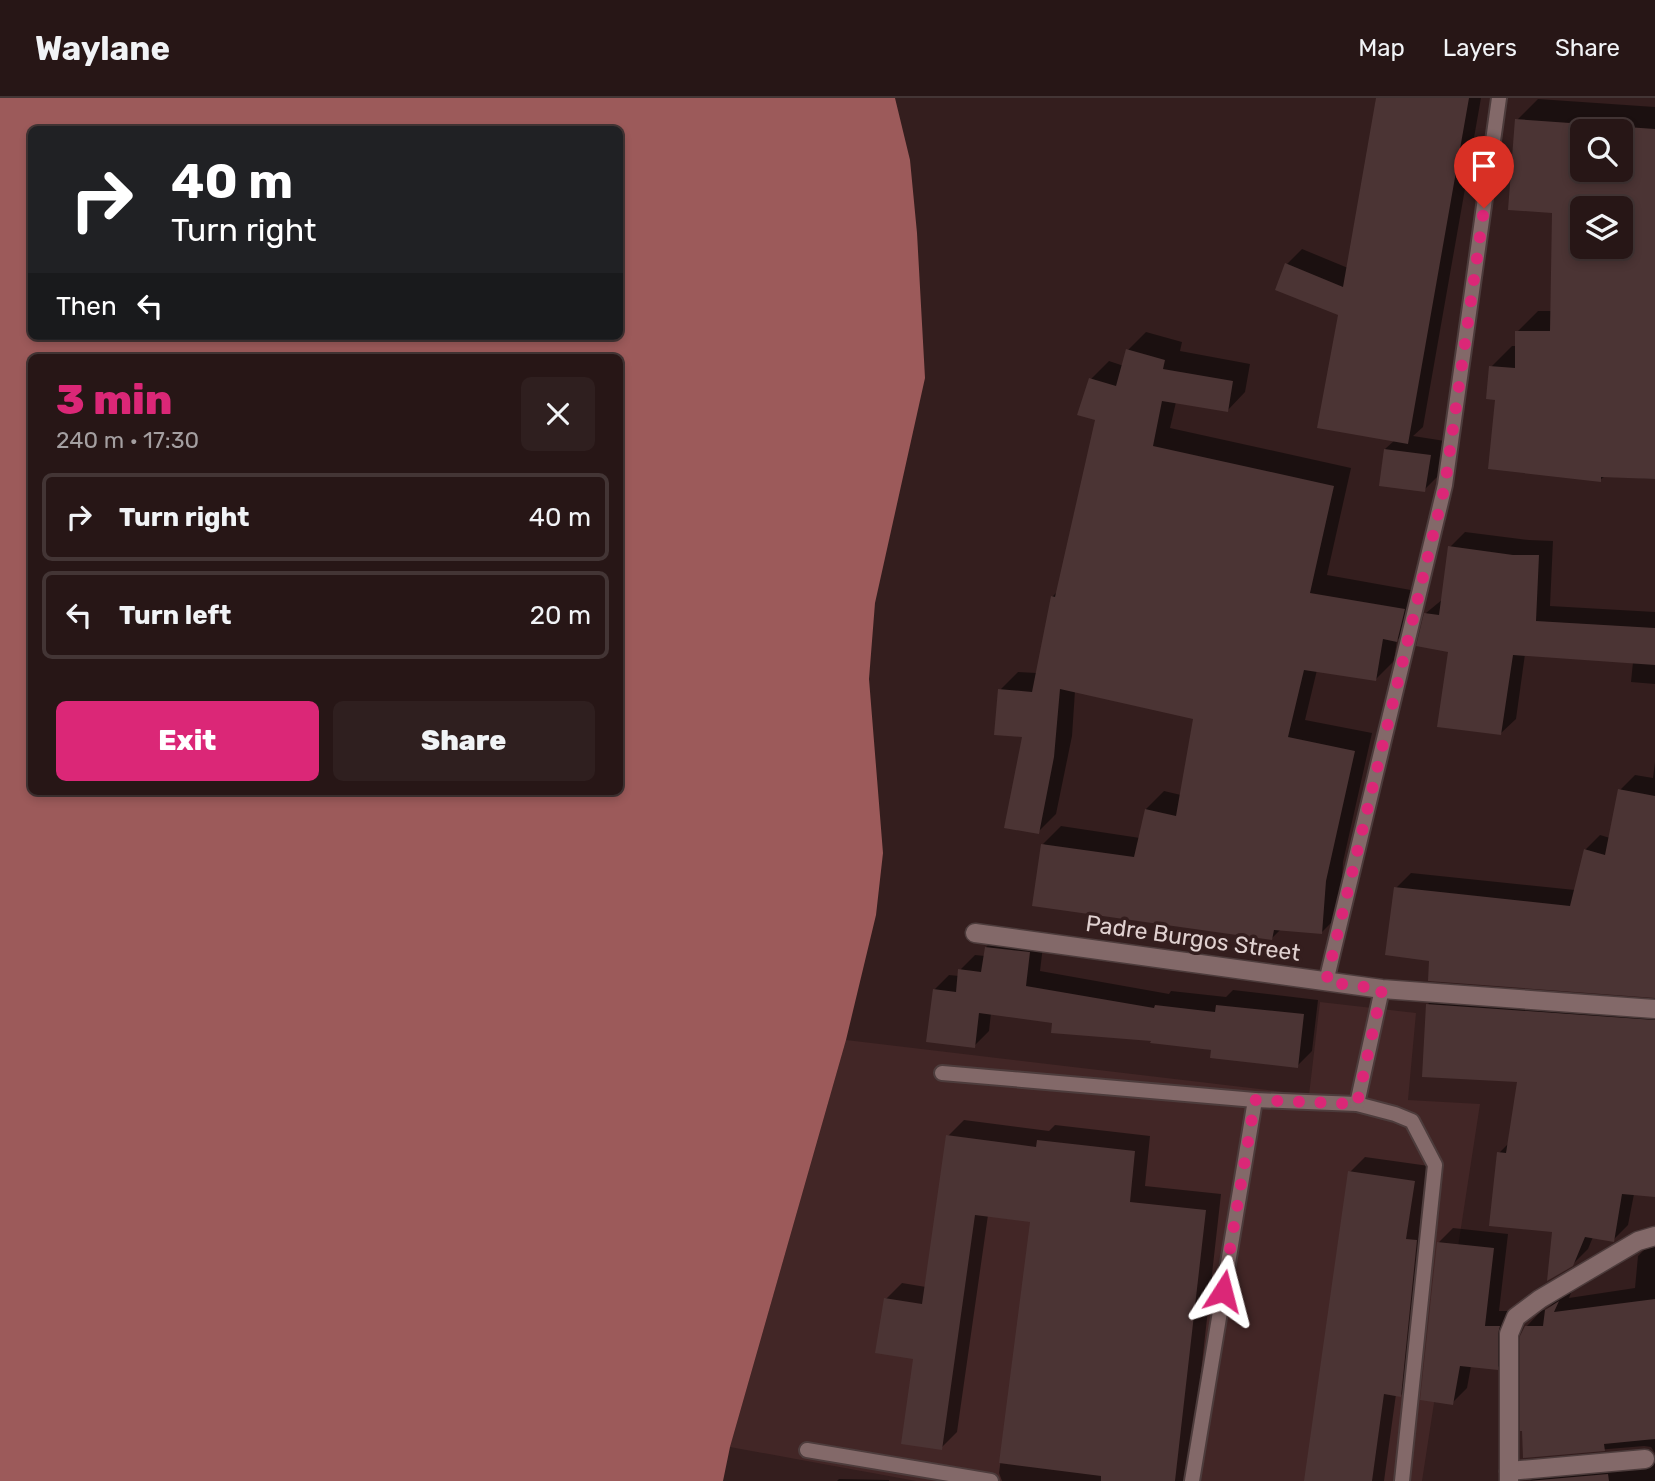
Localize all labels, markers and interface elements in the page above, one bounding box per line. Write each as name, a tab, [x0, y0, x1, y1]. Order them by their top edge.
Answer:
text: Waylane	[35, 29, 170, 68]
text: Map	[1358, 34, 1405, 62]
text: Layers	[1443, 34, 1517, 62]
text: Share	[1555, 34, 1620, 62]
map controls	[1570, 119, 1633, 259]
button: search	[1570, 119, 1633, 182]
pin	[1454, 136, 1514, 208]
icon: arrive	[1465, 147, 1503, 185]
text: 40 m	[171, 152, 293, 210]
icon: right	[56, 154, 147, 245]
button: layers	[1570, 196, 1633, 259]
text: Turn right	[171, 211, 316, 249]
icon: left	[131, 287, 169, 325]
text: Then	[56, 291, 117, 322]
text: 3 min	[56, 375, 172, 425]
button: close	[521, 377, 595, 451]
text: 240 m · 17:30	[56, 426, 199, 454]
icon: right	[60, 498, 98, 536]
text: Turn right	[119, 502, 249, 533]
text: 40 m	[529, 502, 591, 533]
icon: left	[60, 596, 98, 634]
text: Turn left	[119, 600, 231, 631]
text: 20 m	[530, 600, 591, 631]
button: Exit	[56, 701, 319, 781]
button: Share	[333, 701, 595, 781]
street label: Padre Burgos Street	[1084, 909, 1302, 967]
position arrow	[1186, 1254, 1260, 1328]

